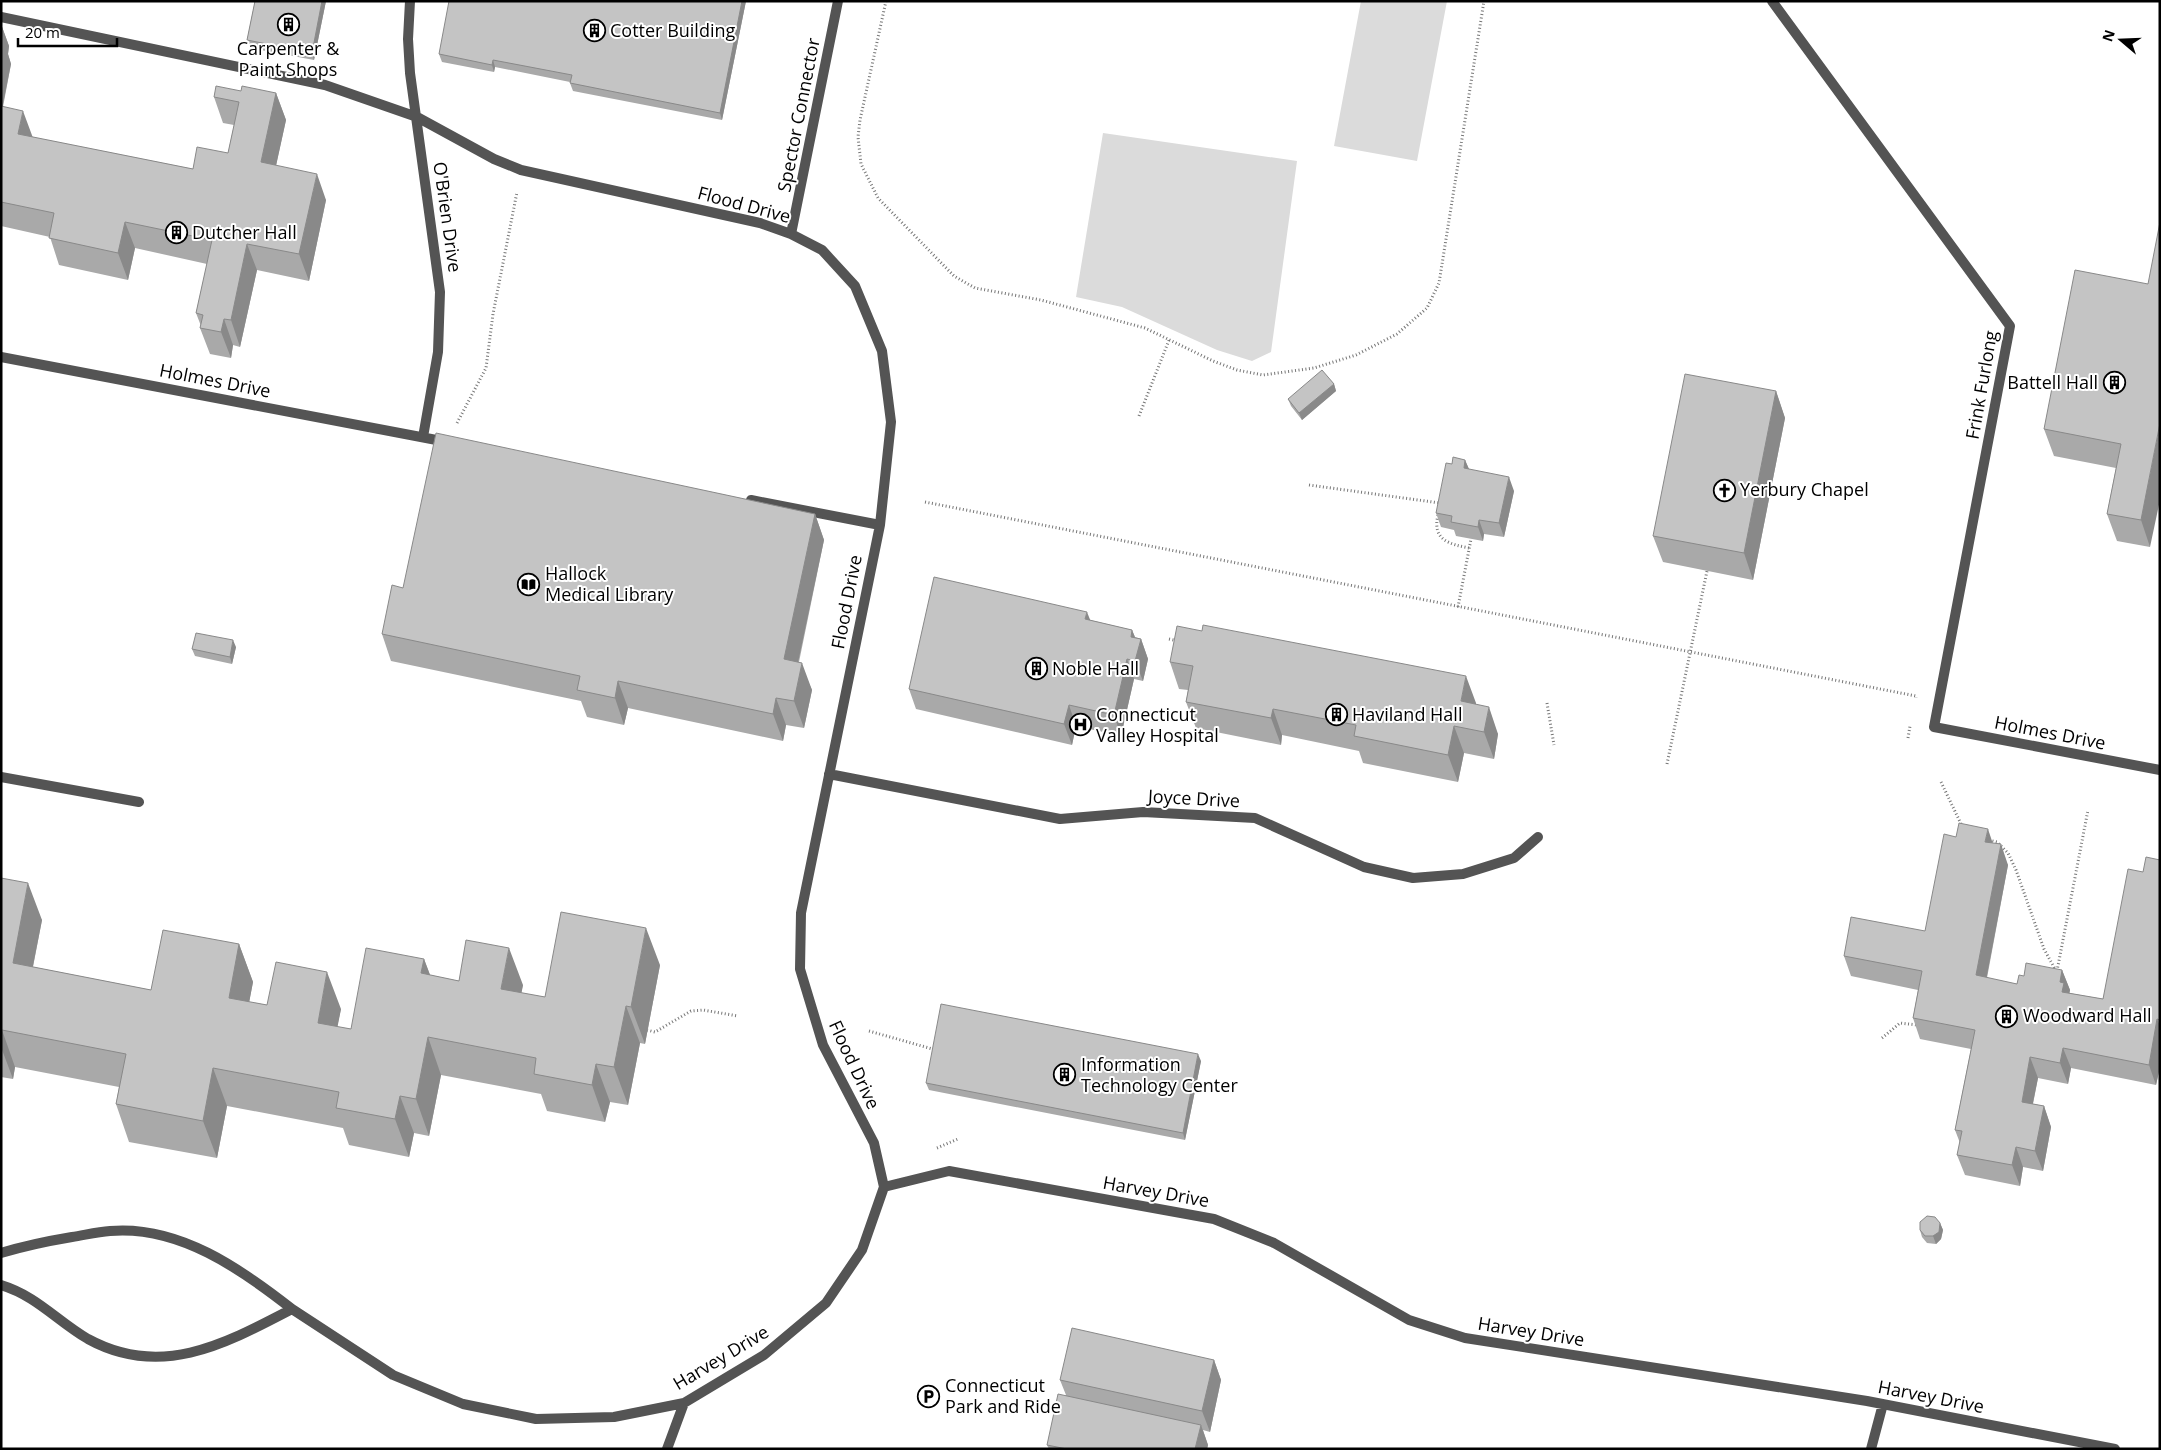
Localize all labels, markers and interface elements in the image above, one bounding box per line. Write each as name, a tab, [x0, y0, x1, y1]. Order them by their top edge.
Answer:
building icon: Carpenter & Paint Shops	[276, 12, 300, 36]
scale bar	[18, 15, 116, 47]
north arrow	[2096, 15, 2146, 65]
place label: Cotter Building	[610, 18, 735, 42]
building icon: Cotter Building	[582, 19, 606, 43]
text: 20 m	[25, 22, 60, 42]
text: N	[2097, 27, 2119, 44]
street label: Spector Connector	[771, 35, 825, 194]
place label: Carpenter & Paint Shops	[237, 36, 340, 81]
street label: O'Brien Drive	[428, 160, 468, 274]
street label: Flood Drive	[695, 180, 793, 228]
place label: Dutcher Hall	[192, 220, 297, 244]
building icon: Dutcher Hall	[164, 221, 188, 245]
street label: Frink Furlong	[1960, 328, 2002, 441]
street label: Holmes Drive	[158, 357, 273, 403]
place label: Battell Hall	[2007, 370, 2098, 394]
building icon: Battell Hall	[2102, 371, 2126, 395]
place label: Yerbury Chapel	[1740, 477, 1869, 501]
church icon: Yerbury Chapel	[1712, 478, 1736, 502]
street label: Flood Drive	[825, 553, 867, 651]
place label: Hallock Medical Library	[545, 561, 674, 606]
library icon: Hallock Medical Library	[517, 572, 541, 596]
place label: Noble Hall	[1052, 656, 1139, 680]
building icon: Noble Hall	[1024, 657, 1048, 681]
place label: Connecticut Valley Hospital	[1096, 702, 1219, 747]
place label: Haviland Hall	[1352, 702, 1462, 726]
building icon: Haviland Hall	[1324, 703, 1348, 727]
street label: Holmes Drive	[1993, 709, 2108, 755]
hospital icon: Connecticut Valley Hospital	[1068, 713, 1092, 737]
street label: Joyce Drive	[1145, 784, 1241, 812]
place label: Woodward Hall	[2023, 1003, 2152, 1027]
building icon: Woodward Hall	[1995, 1004, 2019, 1028]
street label: Flood Drive	[824, 1016, 886, 1113]
place label: Information Technology Center	[1081, 1052, 1238, 1097]
building icon: Information Technology Center	[1053, 1063, 1077, 1087]
street label: Harvey Drive	[1101, 1170, 1211, 1212]
street label: Harvey Drive	[1476, 1311, 1586, 1351]
street label: Harvey Drive	[668, 1319, 773, 1395]
place label: Connecticut Park and Ride	[945, 1373, 1061, 1418]
street label: Harvey Drive	[1876, 1374, 1986, 1418]
parking icon: Connecticut Park and Ride	[917, 1384, 941, 1408]

